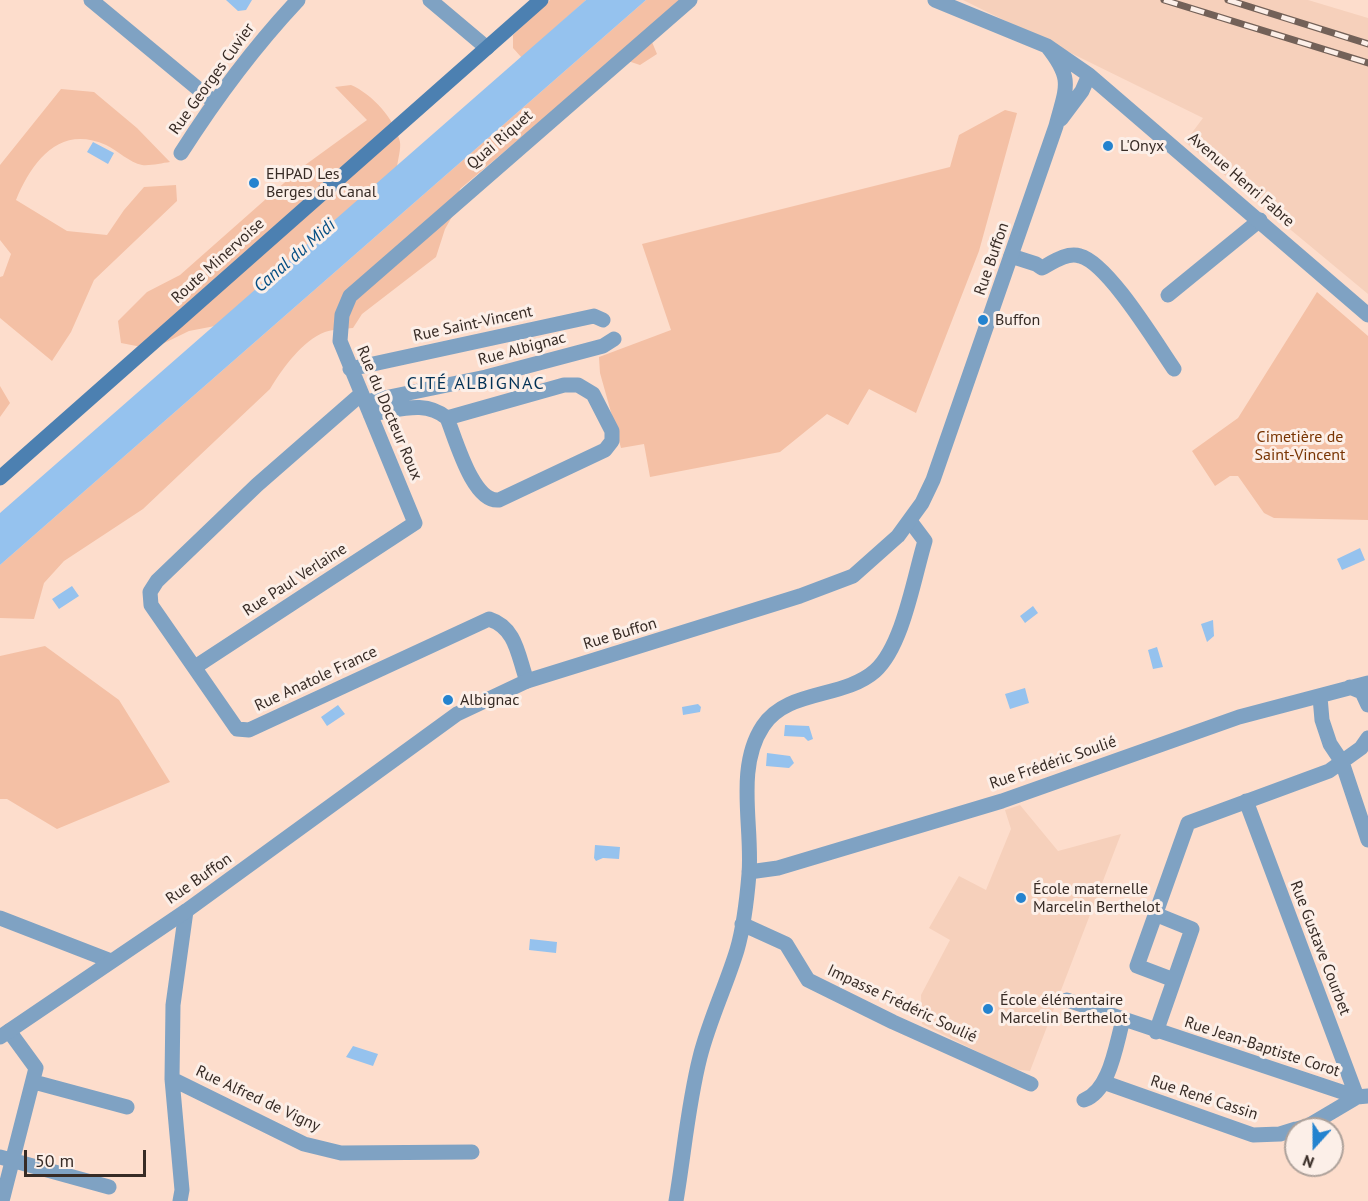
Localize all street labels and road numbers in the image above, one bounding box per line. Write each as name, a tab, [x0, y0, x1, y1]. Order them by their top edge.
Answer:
street label: Rue Georges Cuvier	[165, 20, 259, 138]
street label: Quai Riquet	[463, 106, 537, 174]
street label: Avenue Henri Fabre	[1184, 129, 1298, 231]
street label: Route Minervoise	[168, 214, 268, 308]
street label: Rue Buffon	[971, 220, 1013, 298]
street label: Rue Saint-Vincent	[412, 302, 534, 346]
street label: Rue Albignac	[476, 328, 568, 370]
street label: Rue du Docteur Roux	[352, 343, 426, 483]
street label: Rue Paul Verlaine	[240, 539, 350, 621]
street label: Rue Buffon	[581, 614, 659, 654]
street label: Rue Anatole France	[252, 642, 380, 716]
street label: Rue Frédéric Soulié	[987, 732, 1119, 794]
street label: Rue Buffon	[162, 849, 236, 909]
street label: Rue Gustave Courbet	[1286, 878, 1354, 1018]
street label: Impasse Frédéric Soulié	[824, 961, 980, 1047]
street label: Rue Jean-Baptiste Corot	[1182, 1013, 1342, 1081]
street label: Rue Alfred de Vigny	[193, 1062, 323, 1136]
street label: Rue René Cassin	[1148, 1072, 1260, 1124]

